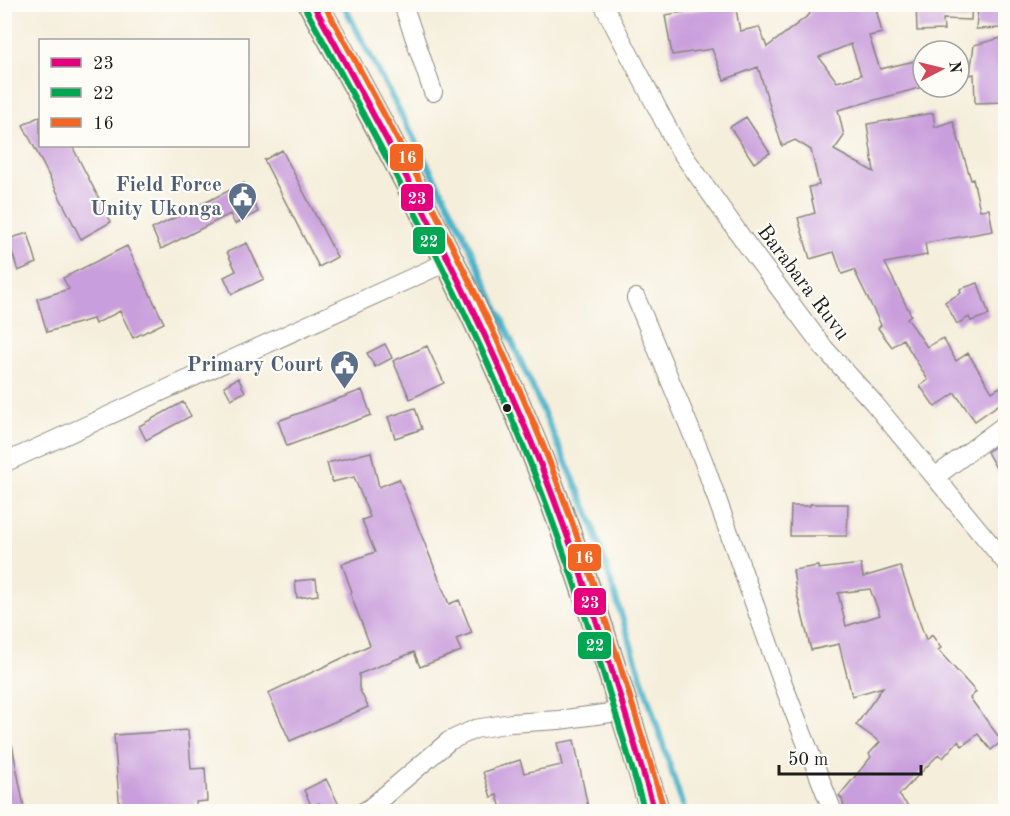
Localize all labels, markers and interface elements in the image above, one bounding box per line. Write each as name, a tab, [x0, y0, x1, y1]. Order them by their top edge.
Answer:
legend	[39, 39, 249, 147]
north arrow	[911, 39, 971, 99]
text: 23	[93, 55, 114, 73]
text: N	[945, 60, 963, 75]
text: 22	[93, 85, 114, 103]
text: 16	[93, 115, 114, 133]
line badge: 16	[389, 143, 424, 172]
text: 16	[398, 151, 416, 167]
place label: Field Force Unity Ukonga	[90, 175, 222, 220]
public building icon: Field Force Unity Ukonga	[227, 180, 259, 222]
line badge: 23	[400, 183, 434, 212]
text: 23	[408, 192, 426, 208]
street label: Barabara Ruvu	[753, 221, 853, 345]
line badge: 22	[412, 226, 446, 255]
text: 22	[420, 235, 438, 251]
public building icon: Primary Court	[328, 348, 360, 390]
place label: Primary Court	[187, 355, 323, 376]
unlabelled marker	[501, 402, 513, 414]
line badge: 16	[567, 543, 602, 572]
text: 16	[575, 551, 593, 567]
line badge: 23	[573, 587, 607, 616]
text: 23	[581, 596, 599, 612]
line badge: 22	[577, 631, 612, 660]
text: 22	[586, 639, 604, 655]
scale bar	[779, 738, 922, 776]
text: 50 m	[788, 751, 828, 769]

